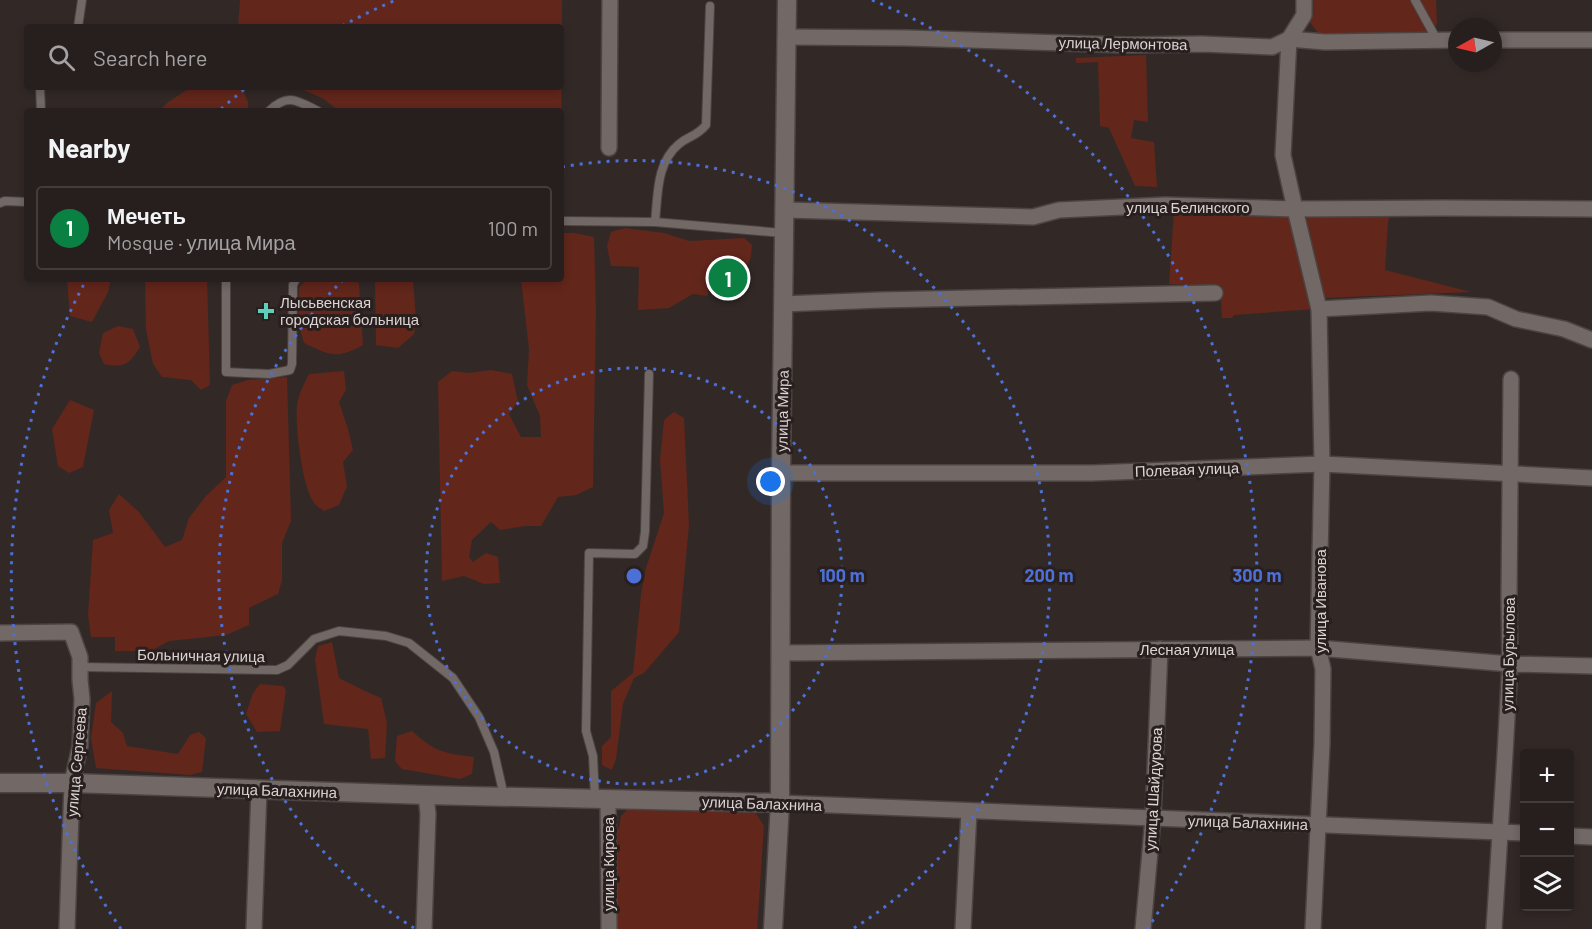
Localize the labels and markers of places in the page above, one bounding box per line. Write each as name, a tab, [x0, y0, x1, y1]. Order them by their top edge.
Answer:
pin: 1	[708, 256, 748, 300]
place label: Лысьвенская городская больница	[280, 293, 420, 328]
marker: Лысьвенская городская больница	[257, 302, 275, 320]
centre of rings	[624, 566, 644, 586]

